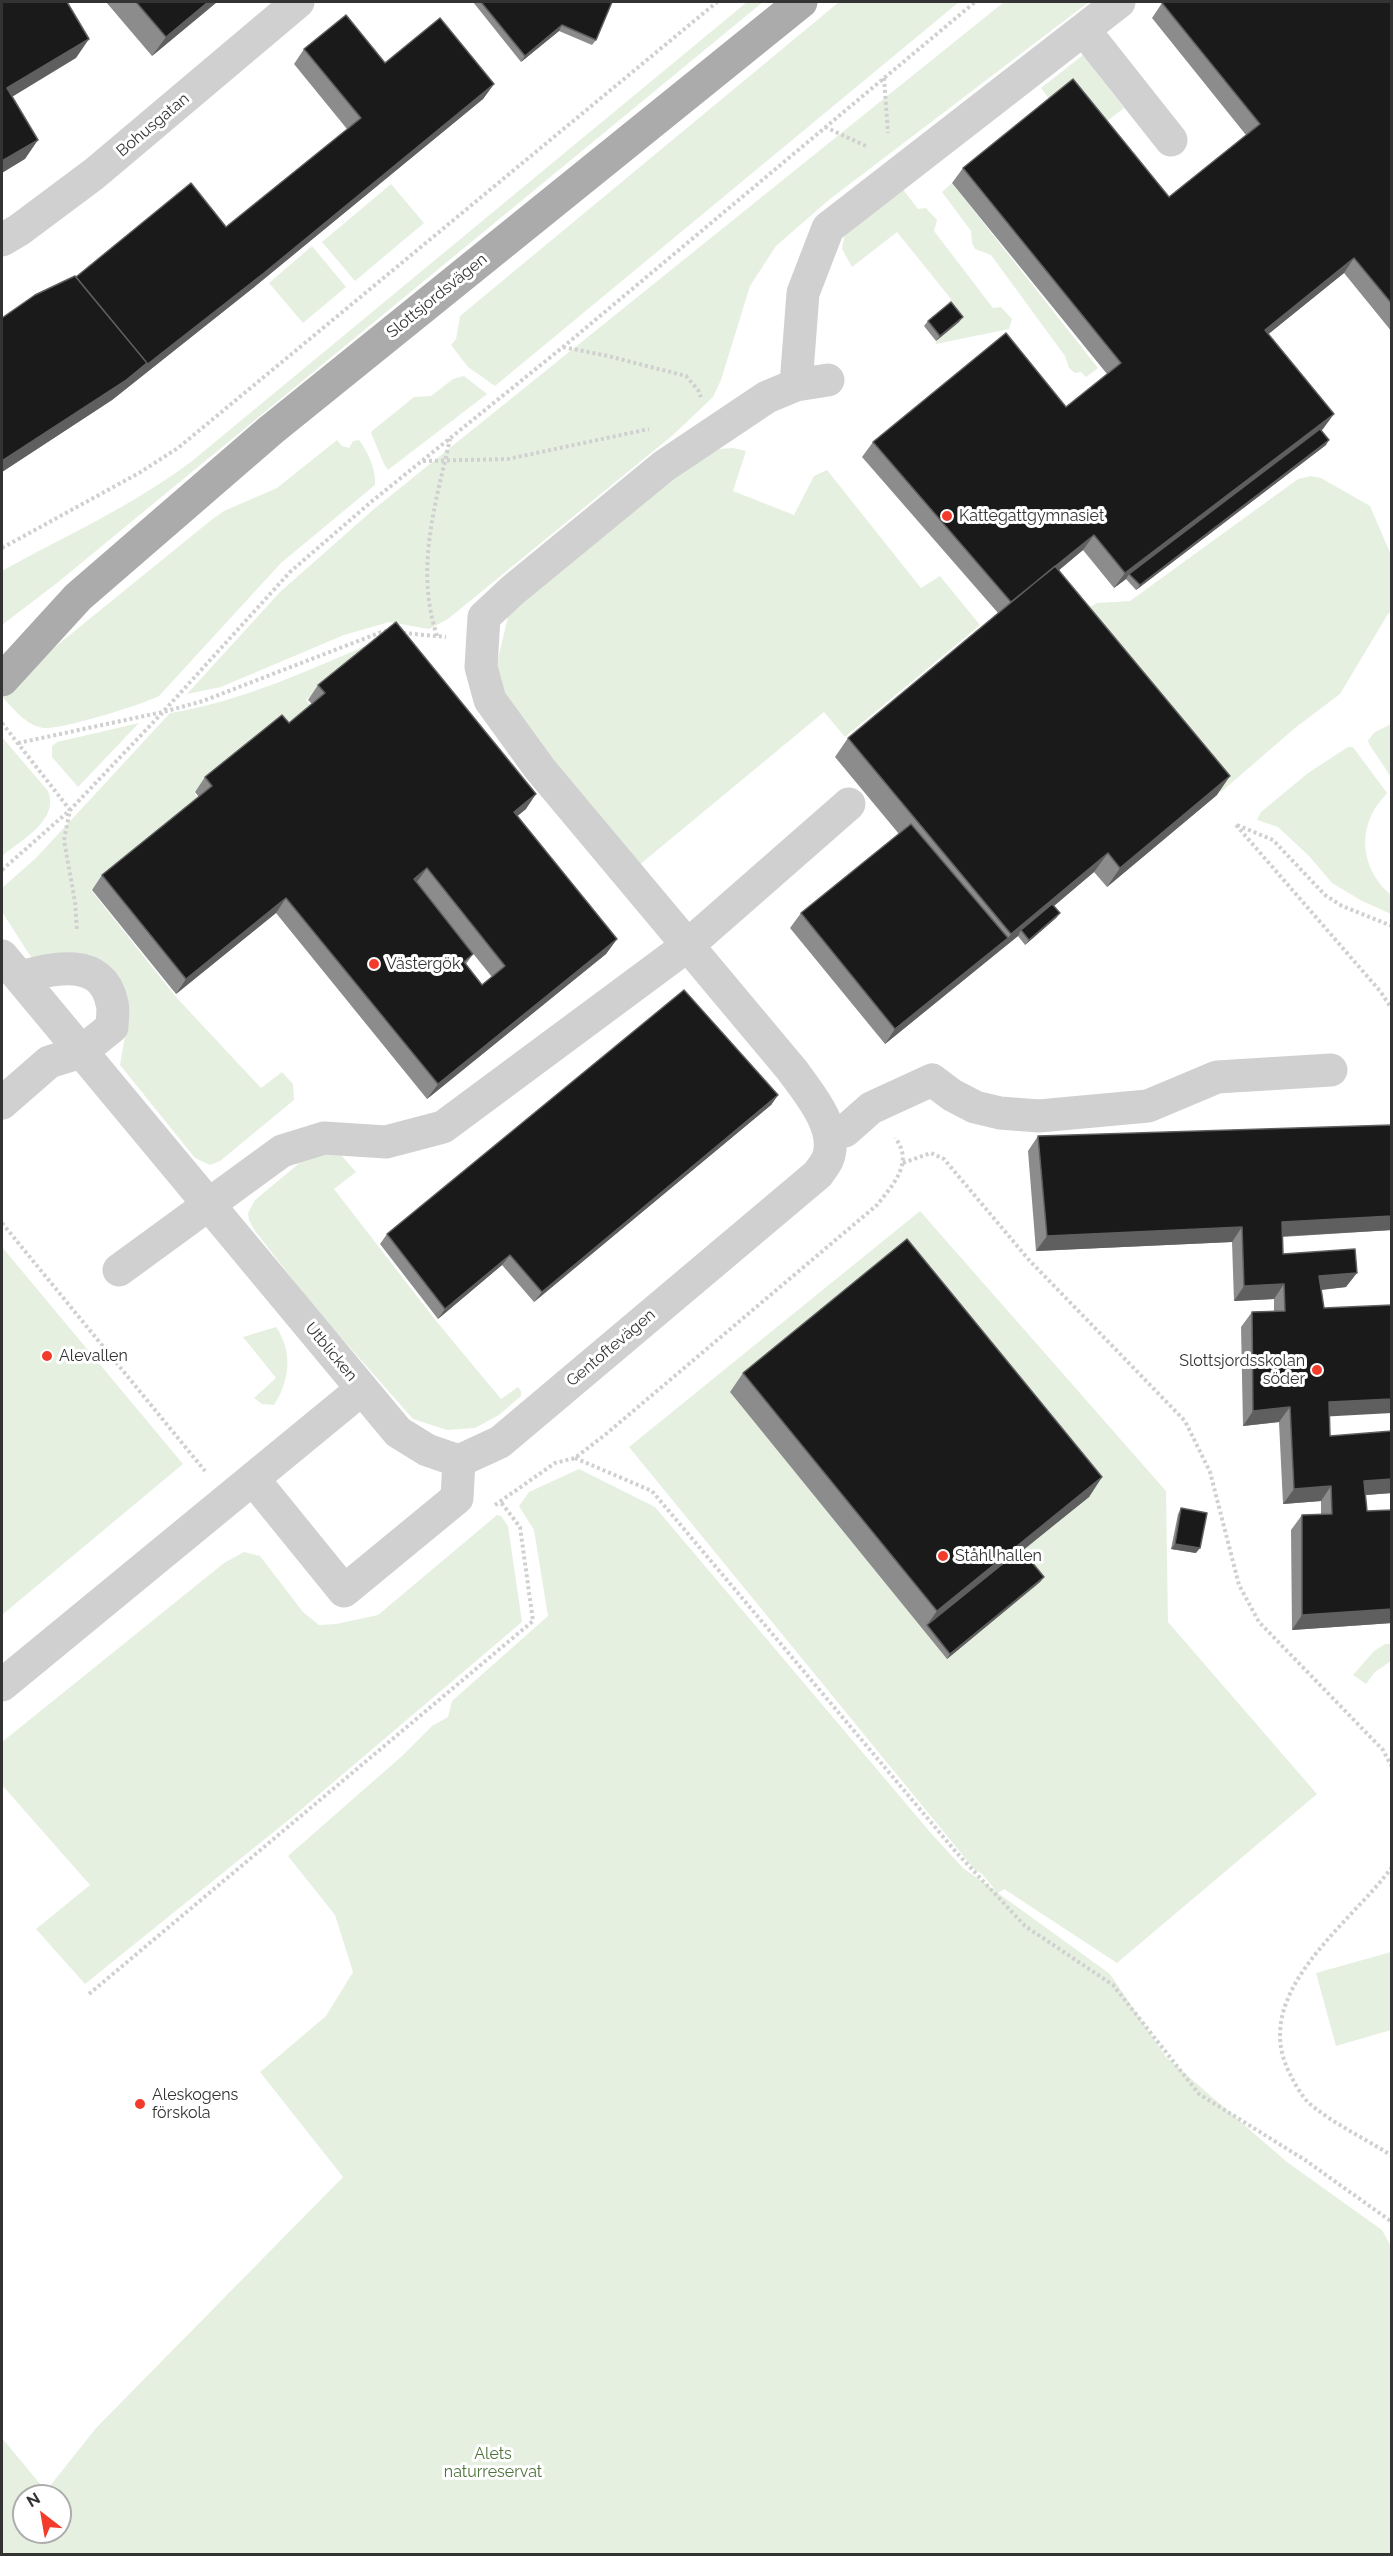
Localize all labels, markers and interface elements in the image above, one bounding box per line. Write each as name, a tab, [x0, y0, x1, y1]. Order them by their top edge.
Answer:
street label: Bohusgatan	[113, 89, 193, 161]
street label: Slottsjordsvägen	[383, 250, 491, 342]
place label: Kattegattgymnasiet	[959, 506, 1104, 526]
marker: Kattegattgymnasiet	[940, 509, 954, 523]
place label: Västergök	[386, 954, 460, 974]
marker: Västergök	[367, 957, 381, 971]
street label: Gentoftevägen	[563, 1305, 659, 1391]
street label: Utblicken	[301, 1319, 361, 1385]
place label: Alevallen	[59, 1346, 128, 1366]
marker: Alevallen	[40, 1349, 54, 1363]
place label: Slottsjordsskolan söder	[1179, 1351, 1305, 1389]
marker: Slottsjordsskolan söder	[1310, 1363, 1324, 1377]
place label: Ståhl hallen	[955, 1546, 1042, 1566]
marker: Ståhl hallen	[936, 1549, 950, 1563]
place label: Aleskogens förskola	[152, 2085, 238, 2123]
marker: Aleskogens förskola	[133, 2097, 147, 2111]
park label: Alets naturreservat	[444, 2444, 542, 2482]
north arrow	[12, 2484, 72, 2544]
text: N	[23, 2489, 44, 2511]

